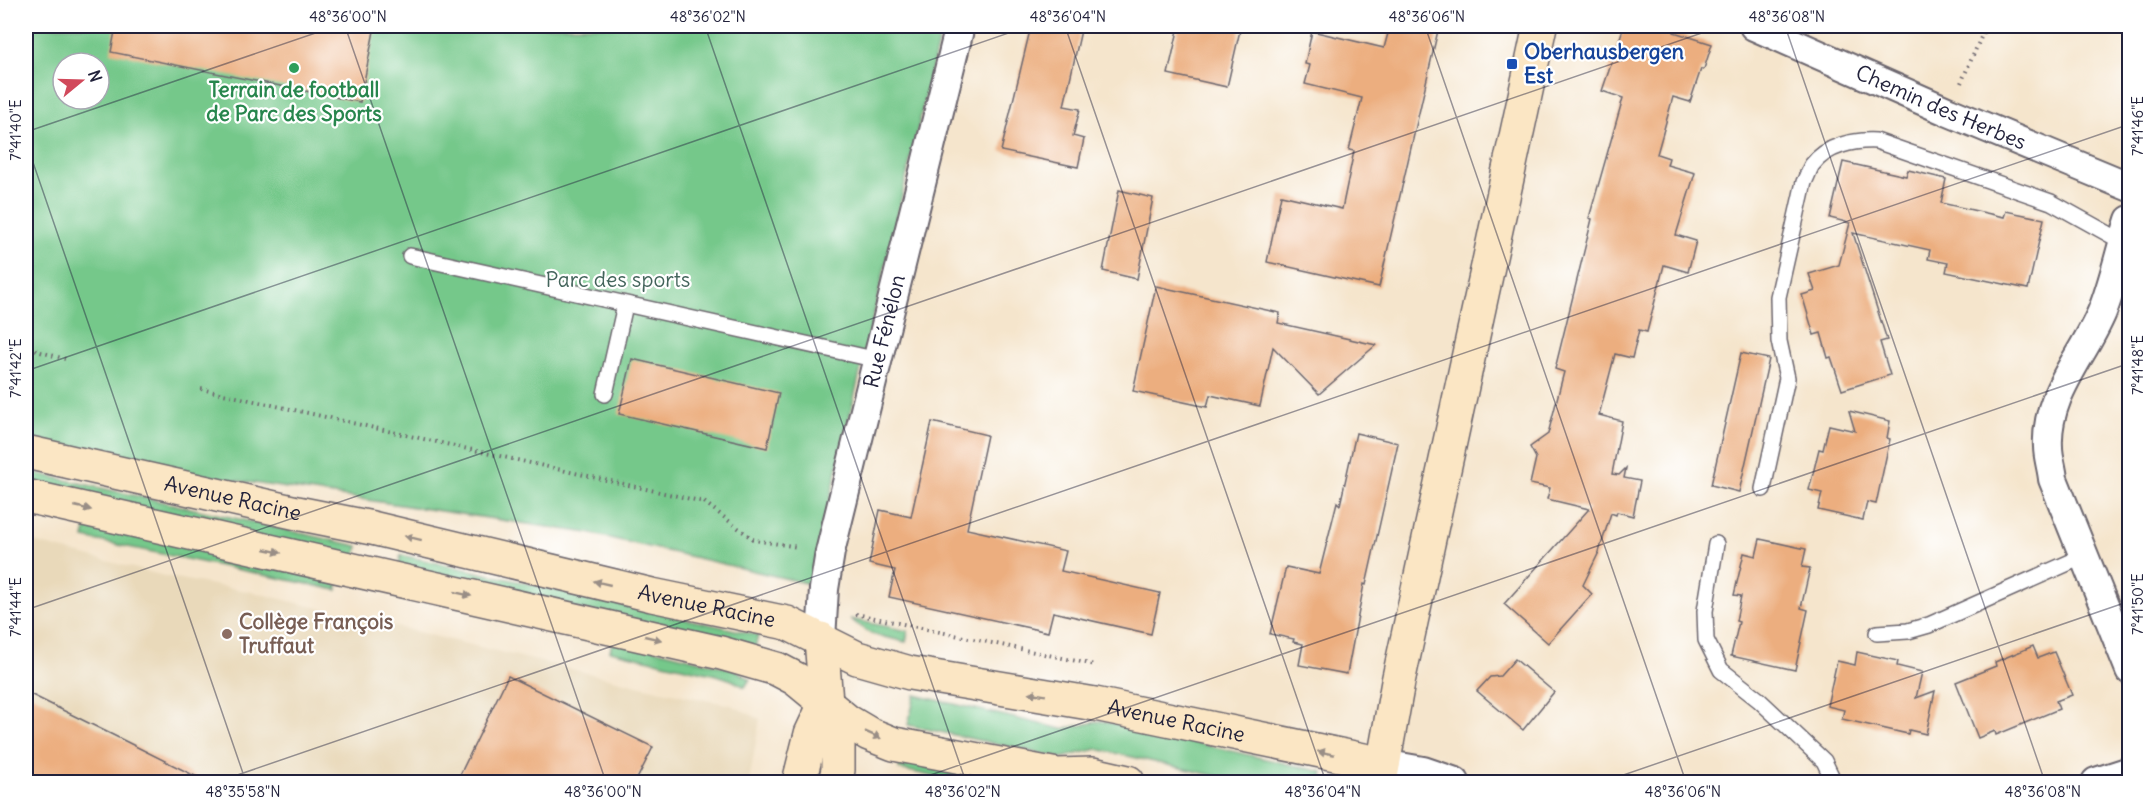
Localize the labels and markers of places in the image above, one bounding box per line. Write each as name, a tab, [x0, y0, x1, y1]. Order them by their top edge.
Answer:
place label: Oberhausbergen Est	[1524, 38, 1684, 89]
marker: Oberhausbergen Est	[1505, 57, 1519, 71]
marker: Terrain de football de Parc des Sports	[287, 61, 301, 75]
place label: Terrain de football de Parc des Sports	[206, 76, 382, 127]
place label: Collège François Truffaut	[239, 608, 394, 659]
marker: Collège François Truffaut	[220, 627, 234, 641]

